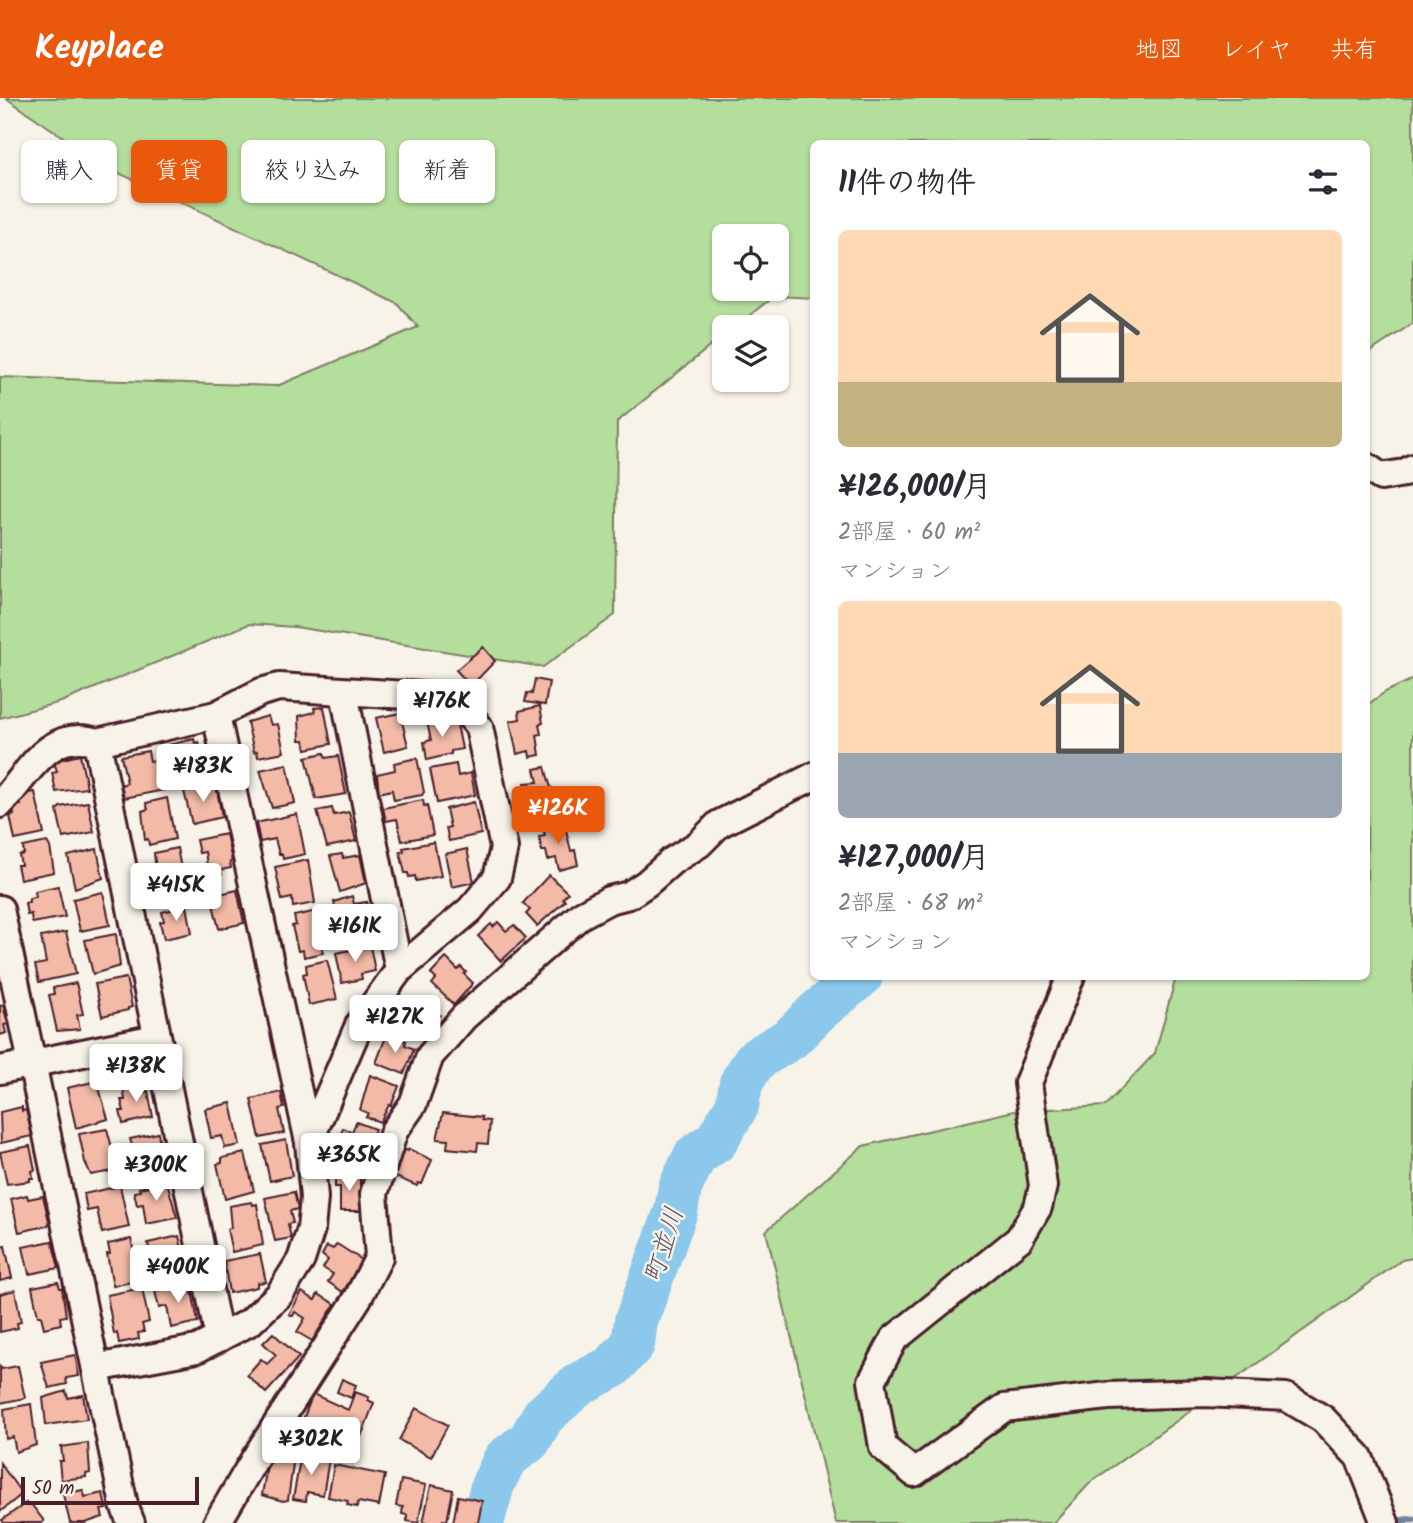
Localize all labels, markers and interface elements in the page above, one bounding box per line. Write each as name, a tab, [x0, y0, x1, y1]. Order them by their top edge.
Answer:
text: Keyplace	[35, 23, 164, 76]
text: 地図	[1135, 31, 1183, 70]
text: レイヤ	[1221, 31, 1292, 70]
text: 共有	[1330, 31, 1378, 70]
chip: 購入	[21, 140, 117, 203]
chip: 賃貸	[131, 140, 227, 203]
chip: 絞り込み	[241, 140, 385, 203]
chip: 新着	[399, 140, 495, 203]
text: 11件の物件	[838, 160, 976, 208]
icon: filters	[1304, 163, 1342, 201]
map controls	[712, 224, 789, 392]
button: locate	[712, 224, 789, 301]
icon: home	[1027, 275, 1153, 401]
button: layers	[712, 315, 789, 392]
text: ¥126,000/月	[838, 464, 992, 512]
text: 2部屋 · 60 m²	[838, 515, 980, 551]
text: マンション	[838, 554, 952, 590]
icon: home	[1027, 646, 1153, 772]
pin: ¥176K	[393, 680, 491, 739]
text: ¥176K	[413, 684, 471, 720]
pin: ¥183K	[154, 744, 252, 804]
text: ¥183K	[172, 749, 234, 785]
pin: ¥126K	[509, 786, 607, 846]
text: ¥126K	[528, 791, 588, 827]
text: ¥127,000/月	[838, 835, 990, 883]
pin: ¥415K	[127, 864, 225, 923]
text: ¥415K	[146, 868, 206, 904]
text: 2部屋 · 68 m²	[838, 886, 983, 922]
pin: ¥161K	[306, 904, 404, 964]
text: ¥161K	[328, 909, 382, 945]
text: マンション	[838, 925, 952, 961]
pin: ¥127K	[346, 996, 444, 1055]
text: ¥127K	[365, 1000, 425, 1036]
pin: ¥138K	[87, 1044, 185, 1104]
text: ¥138K	[105, 1049, 167, 1085]
pin: ¥365K	[300, 1134, 398, 1193]
text: ¥365K	[317, 1138, 381, 1174]
pin: ¥300K	[107, 1144, 205, 1203]
text: ¥300K	[124, 1148, 188, 1184]
water label: 町並川	[633, 1202, 696, 1289]
pin: ¥400K	[129, 1246, 227, 1305]
text: ¥400K	[146, 1250, 210, 1286]
pin: ¥302K	[262, 1418, 360, 1477]
text: ¥302K	[278, 1422, 344, 1458]
scale bar	[21, 1474, 200, 1506]
text: 50 m	[32, 1474, 74, 1504]

